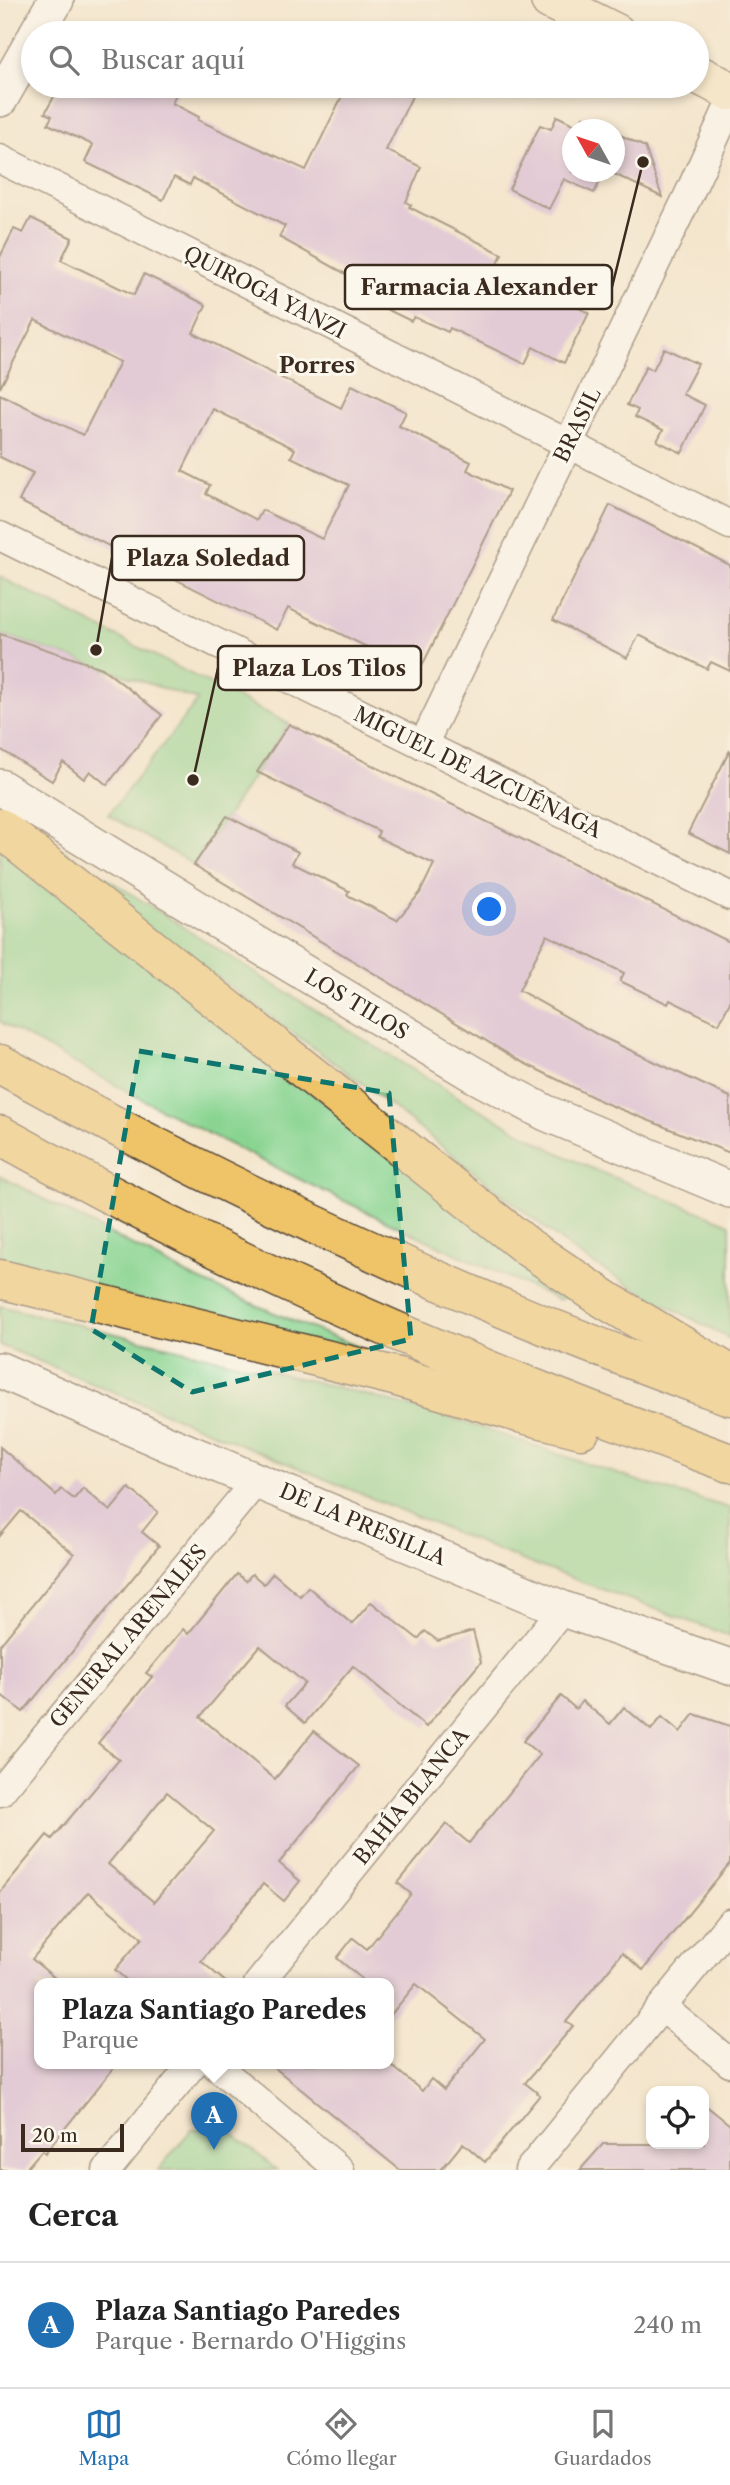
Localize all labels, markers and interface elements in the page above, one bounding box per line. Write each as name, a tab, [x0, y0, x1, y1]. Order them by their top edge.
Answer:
search box	[21, 21, 709, 98]
icon: search	[45, 41, 83, 79]
text: Buscar aquí	[101, 44, 245, 76]
north arrow	[562, 119, 625, 182]
street label: QUIROGA YANZI	[180, 240, 350, 344]
callout: Farmacia Alexander	[345, 265, 612, 309]
text: Farmacia Alexander	[360, 273, 598, 301]
district label: Porres	[279, 351, 355, 379]
street label: BRASIL	[548, 383, 606, 466]
callout: Plaza Soledad	[112, 536, 304, 580]
text: Plaza Soledad	[126, 544, 291, 572]
callout: Plaza Los Tilos	[218, 646, 421, 690]
text: Plaza Los Tilos	[232, 654, 406, 682]
street label: MIGUEL DE AZCUÉNAGA	[350, 701, 606, 843]
your location	[472, 892, 506, 926]
street label: LOS TILOS	[301, 963, 413, 1045]
street label: DE LA PRESILLA	[276, 1478, 450, 1570]
street label: GENERAL ARENALES	[44, 1539, 212, 1733]
street label: BAHÍA BLANCA	[348, 1722, 474, 1869]
popup	[34, 1978, 394, 2069]
text: Plaza Santiago Paredes	[61, 1994, 367, 2026]
text: Parque	[61, 2026, 139, 2054]
map controls	[646, 2086, 709, 2149]
button: locate	[646, 2086, 709, 2149]
pin: A	[191, 2092, 237, 2150]
scale bar	[21, 2121, 124, 2153]
text: 20 m	[32, 2124, 78, 2147]
text: Cerca	[28, 2197, 118, 2234]
text: Plaza Santiago Paredes	[95, 2295, 400, 2327]
text: A	[42, 2311, 60, 2339]
text: 240 m	[633, 2311, 702, 2339]
text: Parque · Bernardo O'Higgins	[95, 2327, 406, 2355]
tab: Mapa	[78, 2405, 129, 2470]
tab: Cómo llegar	[286, 2405, 397, 2470]
tab: Guardados	[554, 2405, 652, 2470]

